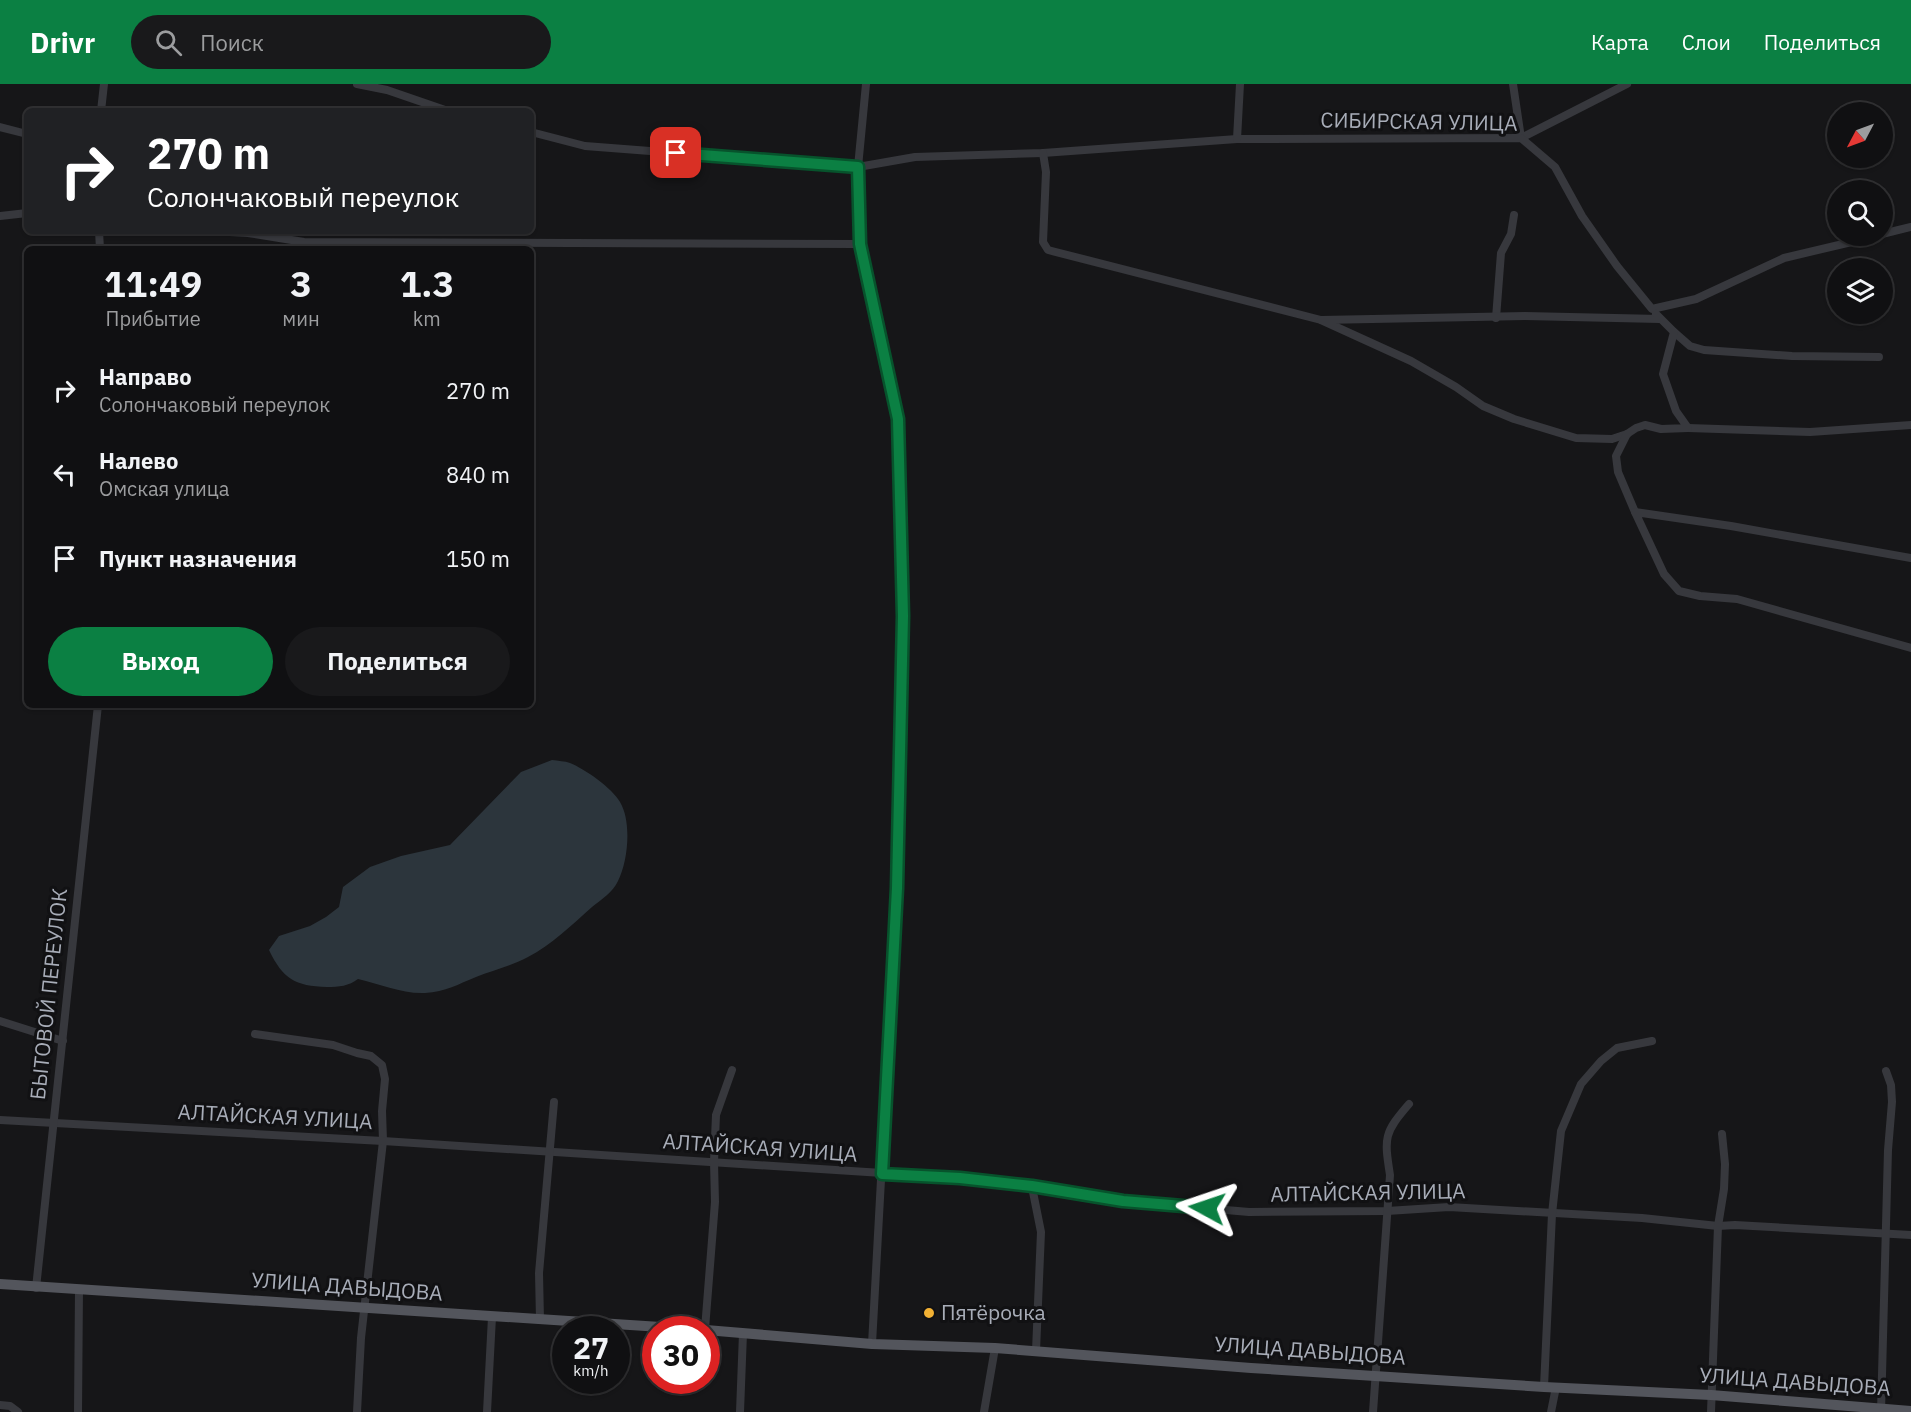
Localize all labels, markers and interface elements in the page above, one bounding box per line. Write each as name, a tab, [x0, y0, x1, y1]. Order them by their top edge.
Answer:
search box	[131, 15, 551, 69]
text: Drivr	[30, 24, 95, 61]
icon: search	[152, 26, 185, 59]
text: Поиск	[200, 28, 264, 57]
text: Карта	[1591, 28, 1649, 56]
text: Слои	[1682, 28, 1731, 56]
text: Поделиться	[1764, 28, 1881, 56]
north arrow	[1827, 102, 1893, 168]
map controls	[1827, 102, 1893, 324]
street label: СИБИРСКАЯ УЛИЦА	[1320, 105, 1518, 137]
text: 270 m	[147, 126, 270, 181]
pin	[650, 127, 701, 178]
icon: right	[48, 132, 126, 210]
icon: arrive	[659, 136, 692, 169]
text: Солончаковый переулок	[147, 179, 459, 214]
button: search	[1827, 180, 1893, 246]
button: layers	[1827, 258, 1893, 324]
text: 11:49	[104, 260, 202, 307]
text: 3	[290, 260, 312, 307]
text: 1.3	[400, 260, 454, 307]
text: Прибытие	[106, 305, 201, 332]
text: мин	[282, 305, 320, 332]
text: km	[413, 305, 441, 332]
text: Направо	[99, 362, 192, 391]
icon: right	[48, 374, 81, 407]
text: 270 m	[446, 376, 510, 405]
text: Солончаковый переулок	[99, 391, 330, 418]
text: Налево	[99, 446, 178, 475]
icon: left	[48, 458, 81, 491]
text: 840 m	[446, 460, 510, 489]
text: Омская улица	[99, 475, 229, 502]
icon: arrive	[48, 542, 81, 575]
text: Пункт назначения	[99, 544, 297, 573]
text: 150 m	[446, 544, 510, 573]
button: Выход	[48, 627, 273, 696]
button: Поделиться	[285, 627, 510, 696]
street label: БЫТОВОЙ ПЕРЕУЛОК	[23, 886, 73, 1101]
street label: АЛТАЙСКАЯ УЛИЦА	[177, 1097, 373, 1135]
street label: АЛТАЙСКАЯ УЛИЦА	[662, 1126, 858, 1168]
position arrow	[1175, 1176, 1239, 1240]
street label: АЛТАЙСКАЯ УЛИЦА	[1270, 1176, 1466, 1208]
street label: УЛИЦА ДАВЫДОВА	[250, 1265, 444, 1307]
place label: Пятёрочка	[941, 1298, 1046, 1326]
marker: Пятёрочка	[922, 1306, 936, 1320]
speed limit sign: 30	[642, 1316, 720, 1394]
text: 27	[573, 1328, 609, 1367]
street label: УЛИЦА ДАВЫДОВА	[1213, 1329, 1407, 1371]
street label: УЛИЦА ДАВЫДОВА	[1698, 1360, 1892, 1402]
text: km/h	[573, 1361, 609, 1380]

